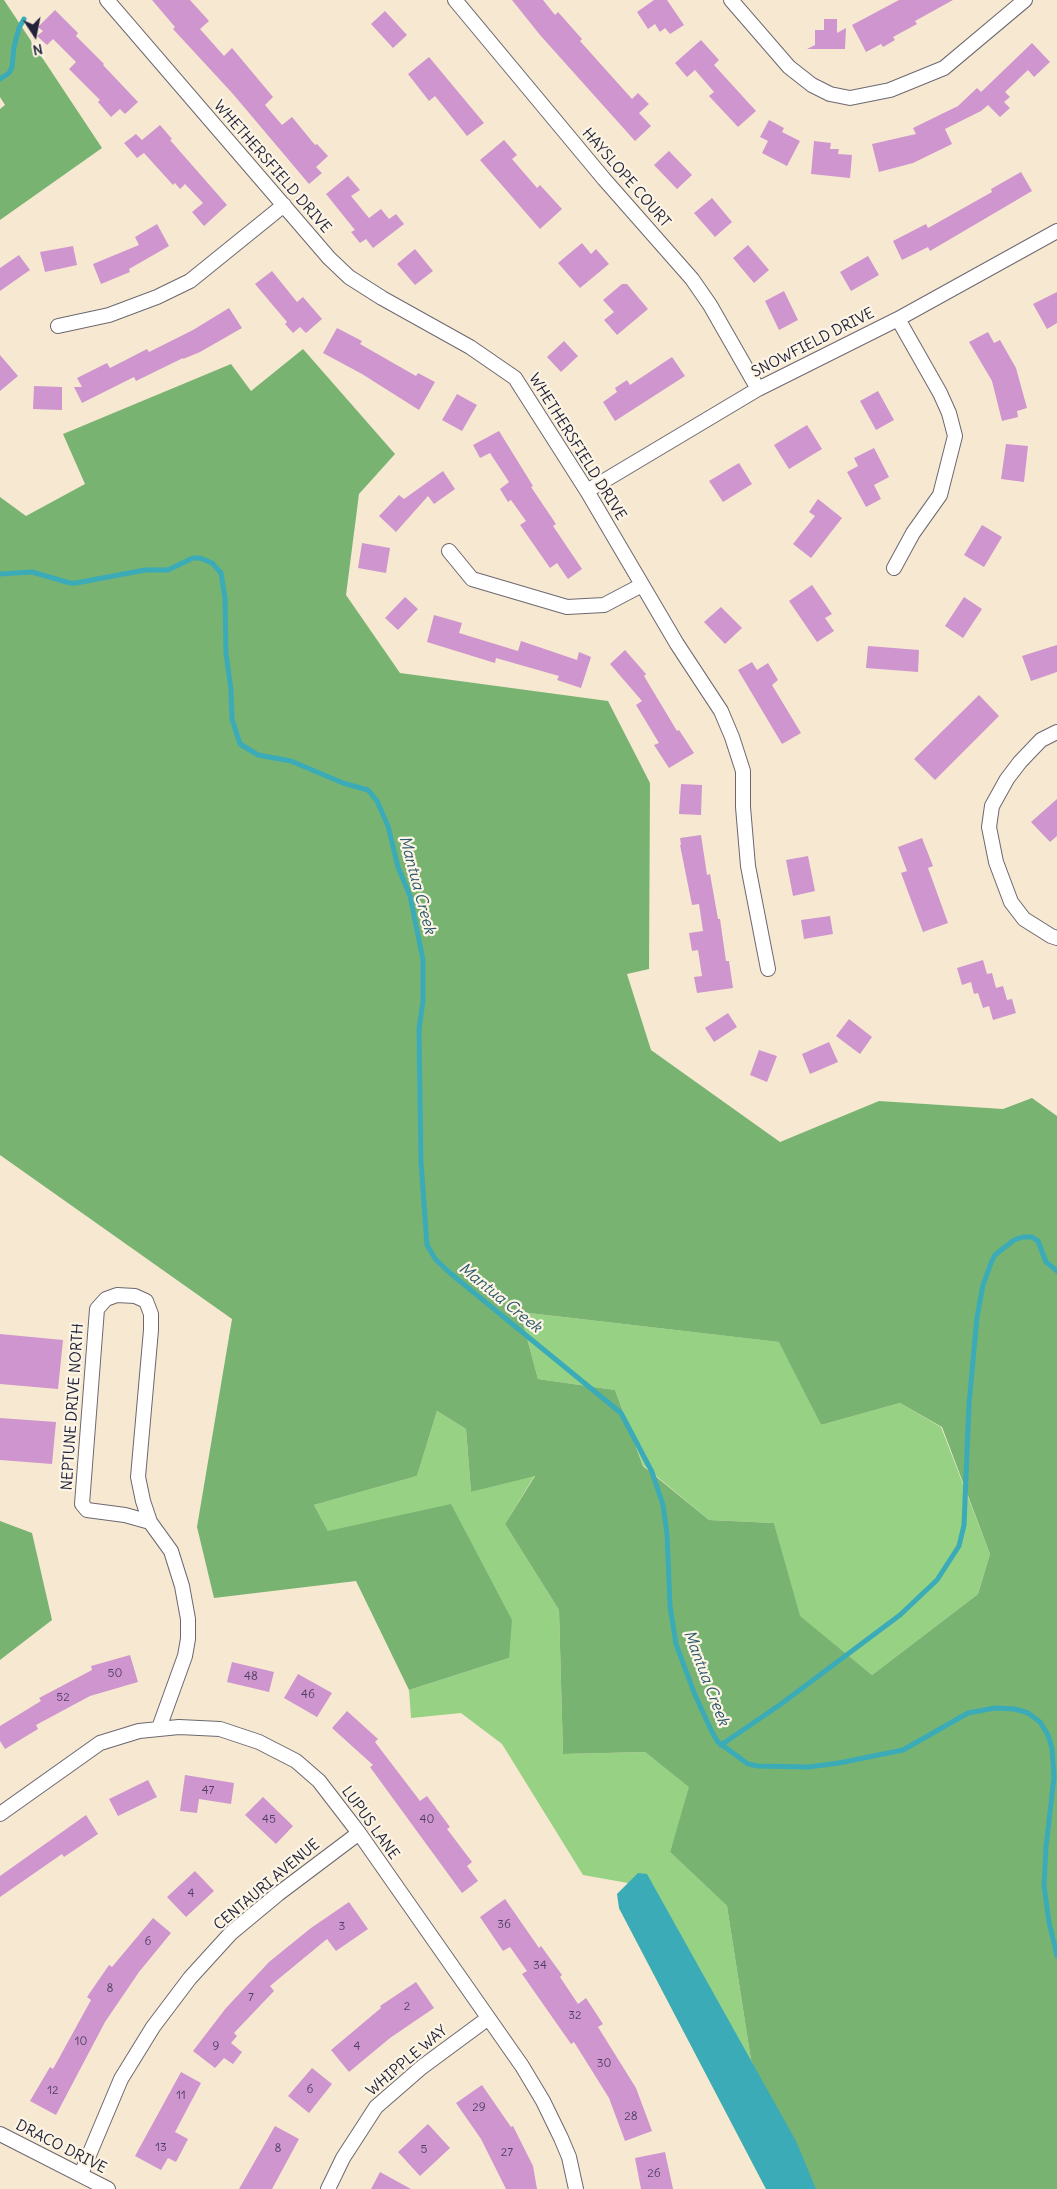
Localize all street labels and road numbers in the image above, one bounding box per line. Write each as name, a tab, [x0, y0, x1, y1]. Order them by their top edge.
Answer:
street label: WHETHERSFIELD DRIVE	[210, 97, 334, 237]
street label: HAYSLOPE COURT	[578, 125, 674, 231]
street label: SNOWFIELD DRIVE	[749, 304, 877, 382]
street label: WHETHERSFIELD DRIVE	[524, 370, 630, 524]
street label: NEPTUNE DRIVE NORTH	[58, 1323, 88, 1491]
street label: LUPUS LANE	[337, 1783, 403, 1863]
street label: CENTAURI AVENUE	[210, 1836, 324, 1934]
street label: WHIPPLE WAY	[363, 2022, 451, 2100]
street label: DRACO DRIVE	[13, 2116, 109, 2178]

